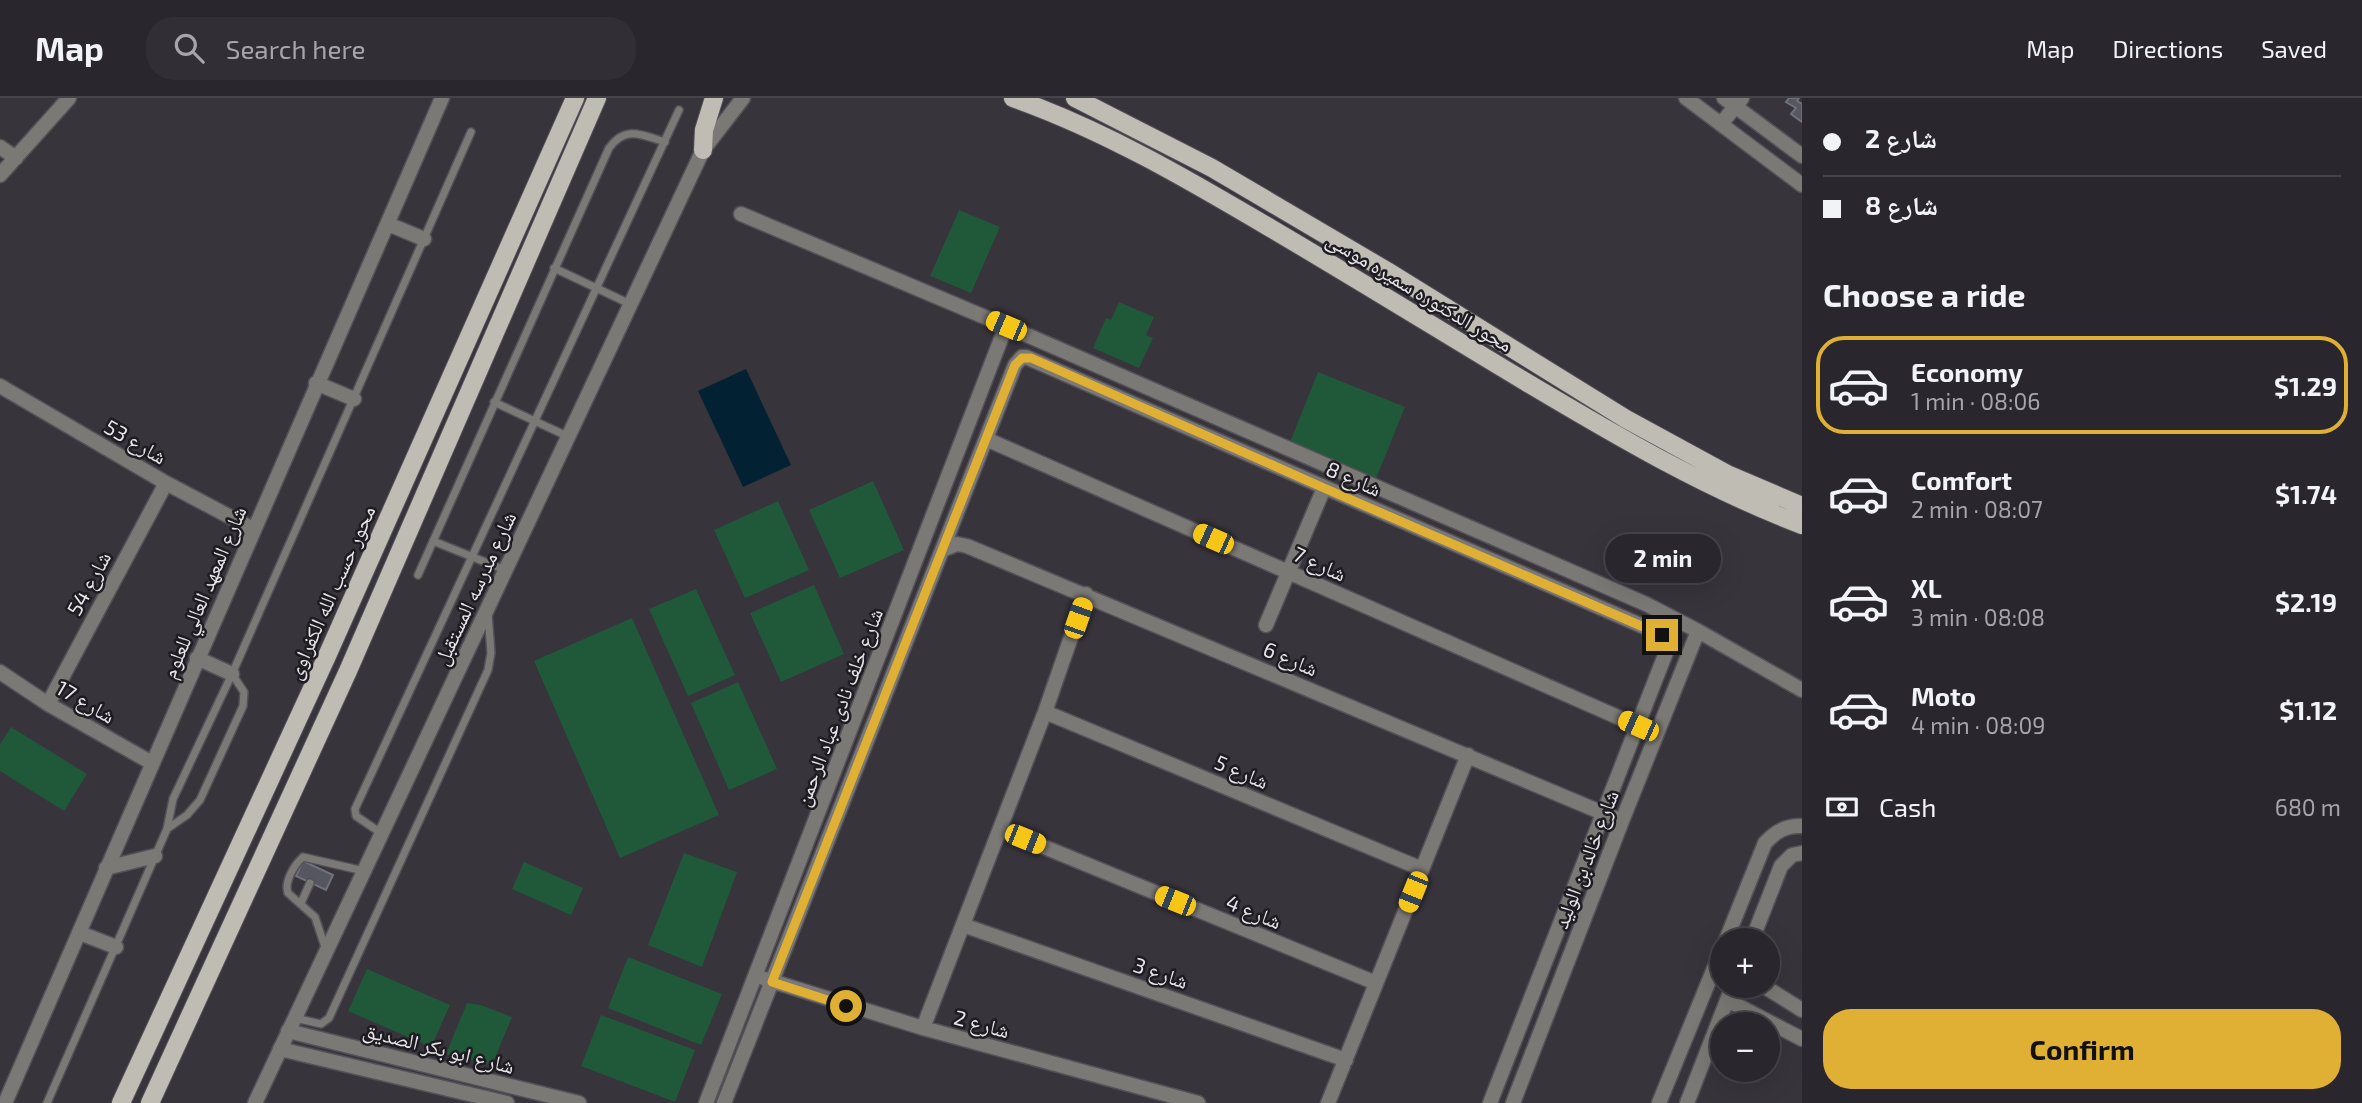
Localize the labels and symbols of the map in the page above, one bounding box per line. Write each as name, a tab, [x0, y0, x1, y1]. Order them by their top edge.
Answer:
street label: محور الدكتوره سميره موسى	[1321, 226, 1518, 358]
car	[983, 308, 1030, 344]
street label: شارع 53	[100, 413, 171, 470]
street label: شارع 8	[1322, 455, 1385, 503]
street label: محور حسب الله الكفراوى	[280, 501, 380, 683]
street label: شارع المعهد العالي للعلوم	[155, 502, 255, 684]
street label: شارع مدرسه المستقبل	[427, 507, 522, 670]
car	[1190, 521, 1237, 557]
callout: 2 min	[1604, 533, 1720, 582]
street label: شارع 7	[1289, 540, 1350, 588]
street label: شارع 54	[61, 547, 117, 620]
car	[1062, 595, 1095, 641]
street label: شارع خلف نادى عباد الرحمن	[789, 604, 889, 810]
route end	[1646, 619, 1678, 651]
street label: شارع 6	[1259, 635, 1322, 682]
street label: شارع 17	[51, 674, 120, 729]
car	[1615, 708, 1662, 744]
street label: شارع 5	[1211, 749, 1273, 795]
street label: شارع خالد بن الوليد	[1547, 786, 1625, 933]
car	[1002, 821, 1049, 857]
car	[1396, 869, 1431, 915]
car	[1152, 883, 1199, 919]
street label: شارع 4	[1222, 889, 1285, 935]
street label: شارع 3	[1130, 951, 1192, 995]
route start	[830, 990, 862, 1022]
street label: شارع 2	[951, 1004, 1012, 1044]
street label: شارع ابو بكر الصديق	[360, 1016, 517, 1080]

